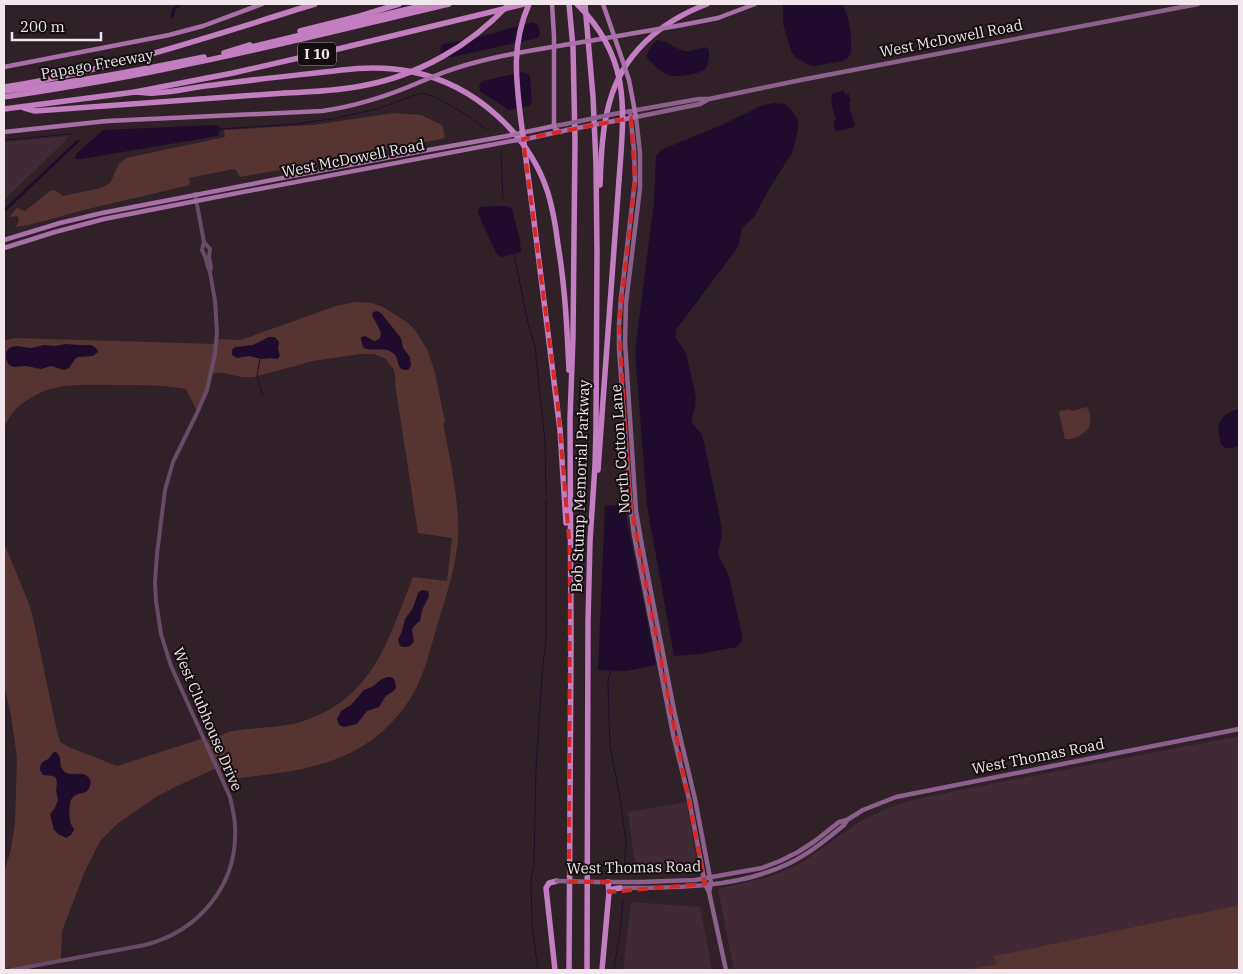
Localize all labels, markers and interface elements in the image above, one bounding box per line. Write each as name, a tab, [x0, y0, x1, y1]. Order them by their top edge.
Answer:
scale bar	[12, 10, 101, 42]
street label: West McDowell Road	[878, 15, 1024, 61]
text: 200 m	[20, 17, 65, 36]
road number: I 10	[298, 42, 336, 66]
street label: Papago Freeway	[39, 45, 155, 83]
street label: West McDowell Road	[280, 135, 426, 181]
street label: Bob Stump Memorial Parkway	[567, 379, 593, 593]
street label: North Cotton Lane	[606, 384, 634, 514]
street label: West Clubhouse Drive	[169, 644, 247, 794]
street label: West Thomas Road	[970, 734, 1106, 778]
street label: West Thomas Road	[567, 856, 701, 878]

